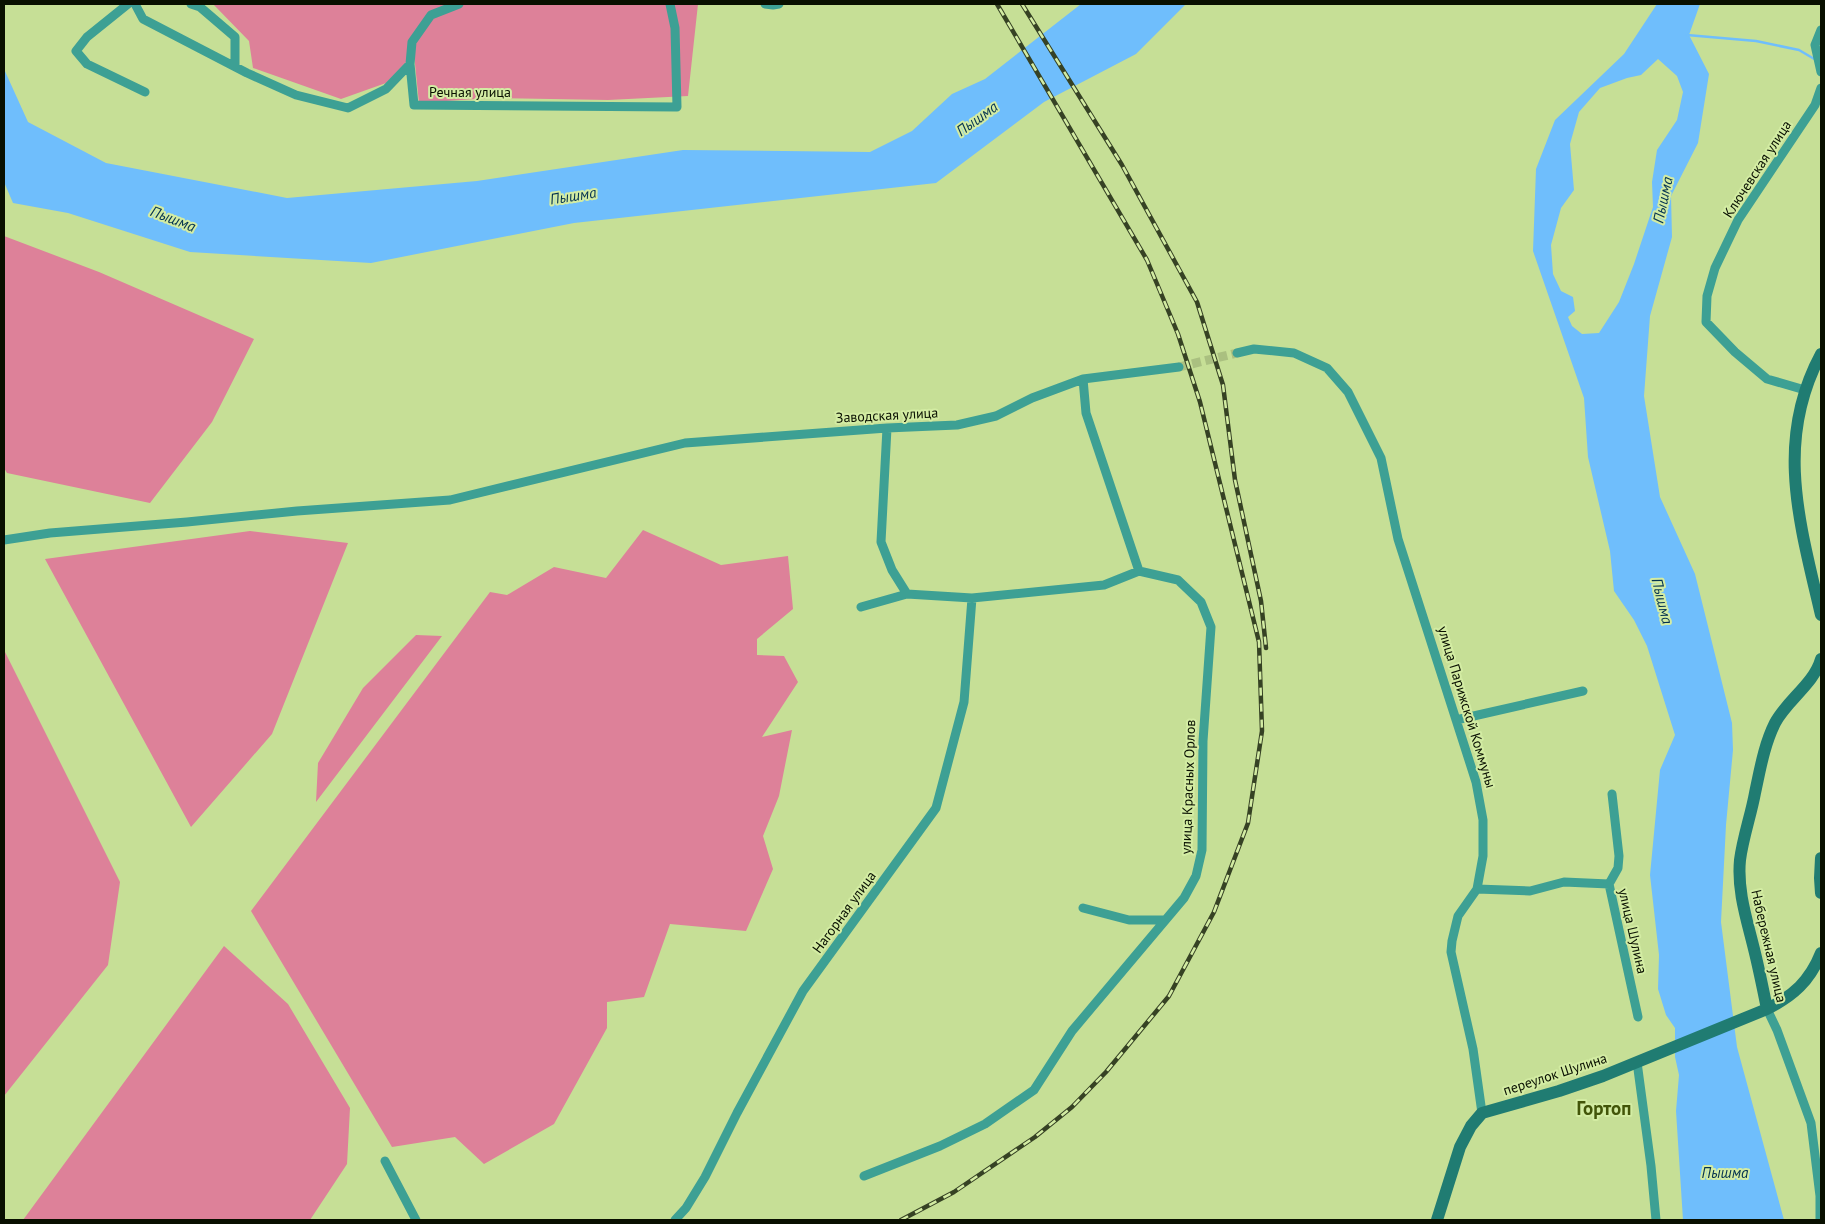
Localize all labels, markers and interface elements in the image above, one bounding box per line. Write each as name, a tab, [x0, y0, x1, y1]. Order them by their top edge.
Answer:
street label: Речная улица	[429, 83, 511, 101]
water label: Пышма	[952, 97, 1002, 140]
street label: Ключевская улица	[1719, 117, 1795, 221]
water label: Пышма	[1648, 174, 1677, 225]
water label: Пышма	[548, 182, 598, 209]
water label: Пышма	[148, 201, 199, 236]
street label: Заводская улица	[835, 403, 939, 427]
water label: Пышма	[1648, 576, 1678, 627]
street label: улица Парижской Коммуны	[1434, 624, 1500, 790]
street label: улица Красных Орлов	[1177, 719, 1199, 855]
street label: Нагорная улица	[808, 867, 880, 956]
street label: улица Шулина	[1614, 887, 1652, 976]
street label: Набережная улица	[1747, 888, 1791, 1004]
street label: переулок Шулина	[1501, 1049, 1609, 1099]
district label: Гортоп	[1577, 1096, 1631, 1120]
water label: Пышма	[1702, 1163, 1749, 1182]

